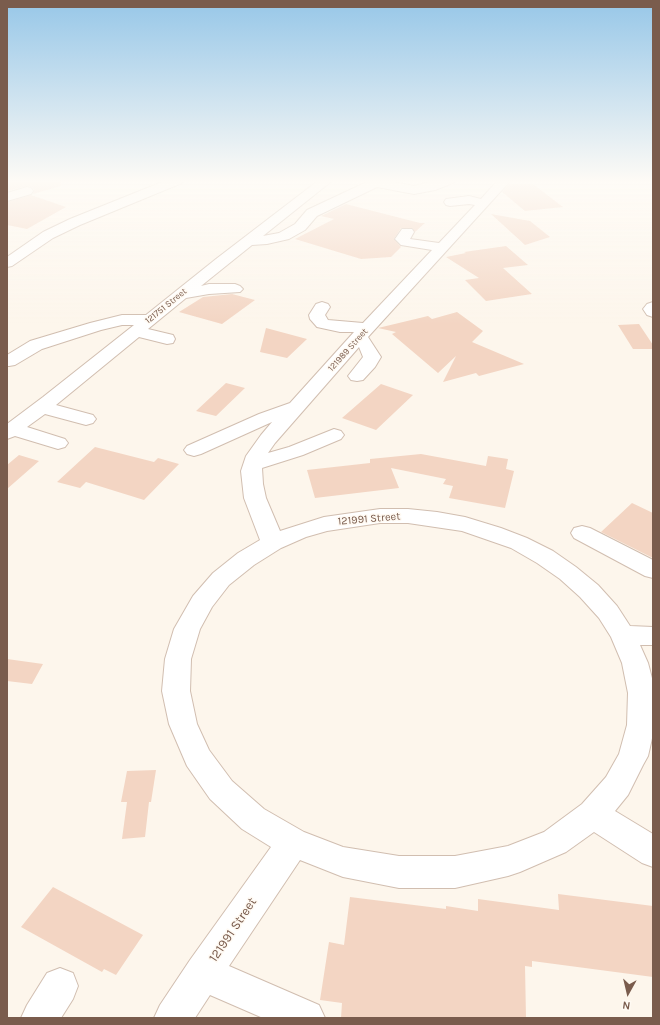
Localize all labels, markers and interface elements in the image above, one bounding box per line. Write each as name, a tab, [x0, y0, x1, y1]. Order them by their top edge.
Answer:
street label: 121751 Street	[143, 286, 189, 326]
street label: 121989 Street	[326, 326, 370, 374]
street label: 121991 Street	[337, 510, 401, 528]
street label: 121991 Street	[206, 895, 260, 965]
north arrow	[608, 973, 648, 1013]
text: N	[621, 998, 631, 1012]

